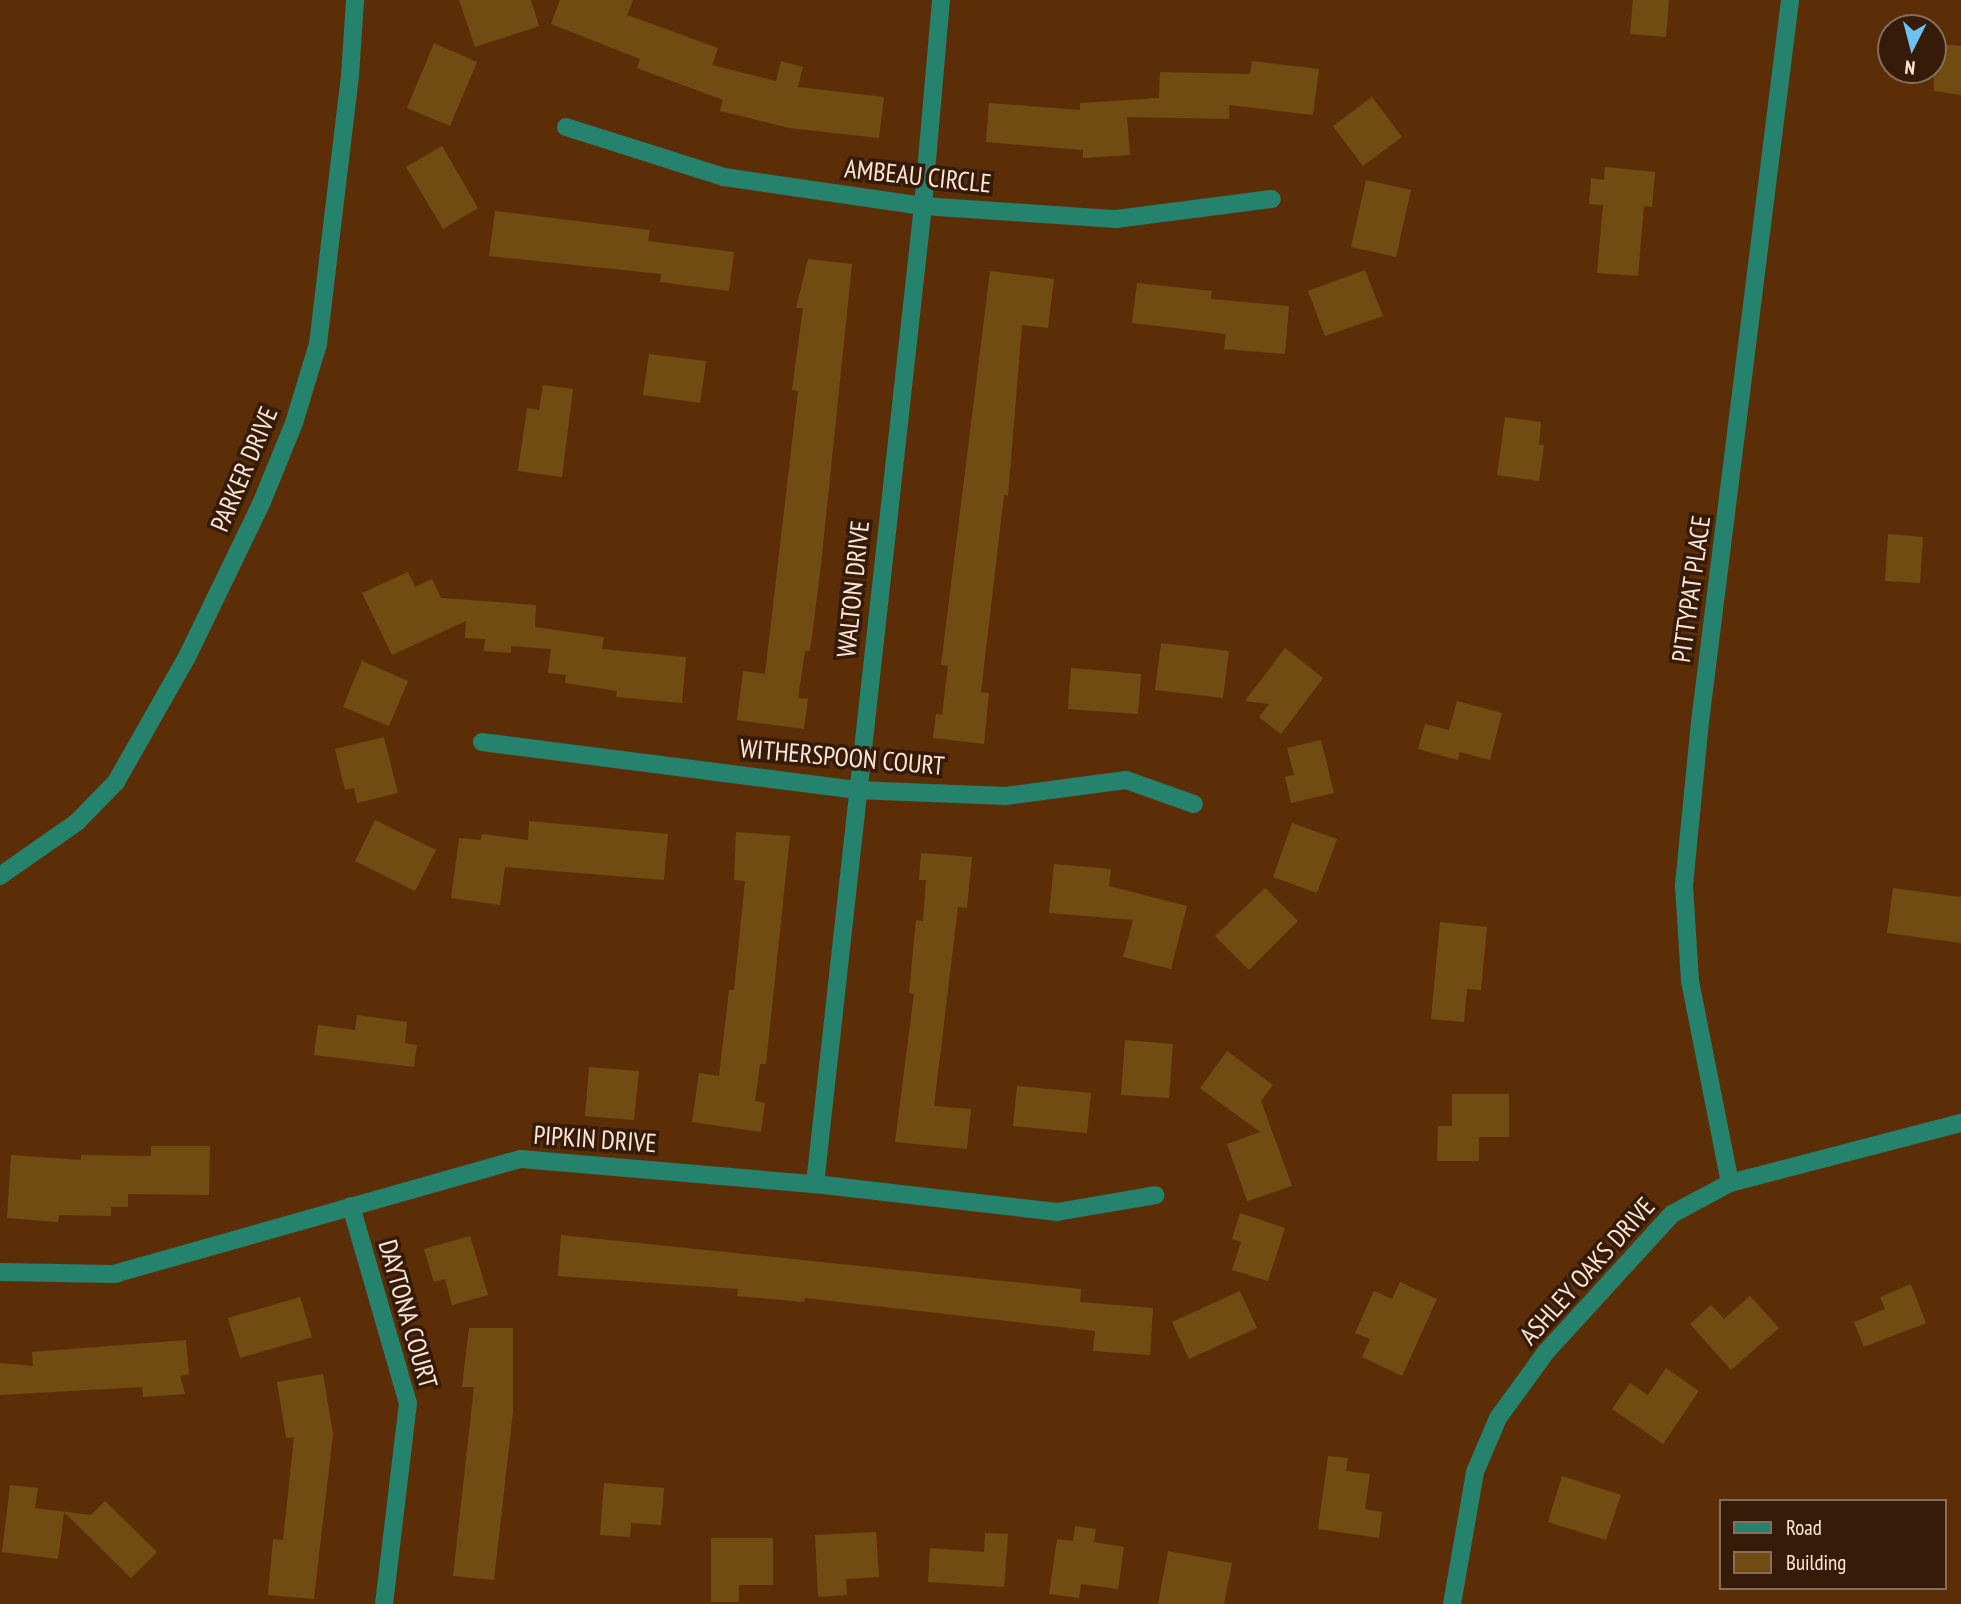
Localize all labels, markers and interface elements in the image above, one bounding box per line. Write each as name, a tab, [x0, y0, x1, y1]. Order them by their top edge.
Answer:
north arrow	[1877, 14, 1947, 84]
text: N	[1904, 55, 1916, 80]
street label: AMBEAU CIRCLE	[843, 153, 993, 199]
street label: PARKER DRIVE	[204, 402, 284, 536]
street label: PITTYPAT PLACE	[1665, 513, 1717, 665]
street label: WALTON DRIVE	[830, 519, 876, 659]
street label: WITHERSPOON COURT	[738, 733, 946, 781]
street label: PIPKIN DRIVE	[532, 1119, 658, 1159]
street label: ASHLEY OAKS DRIVE	[1513, 1191, 1661, 1351]
street label: DAYTONA COURT	[372, 1236, 444, 1392]
legend	[1720, 1499, 1947, 1590]
text: Road	[1786, 1514, 1822, 1541]
text: Building	[1786, 1549, 1846, 1576]

